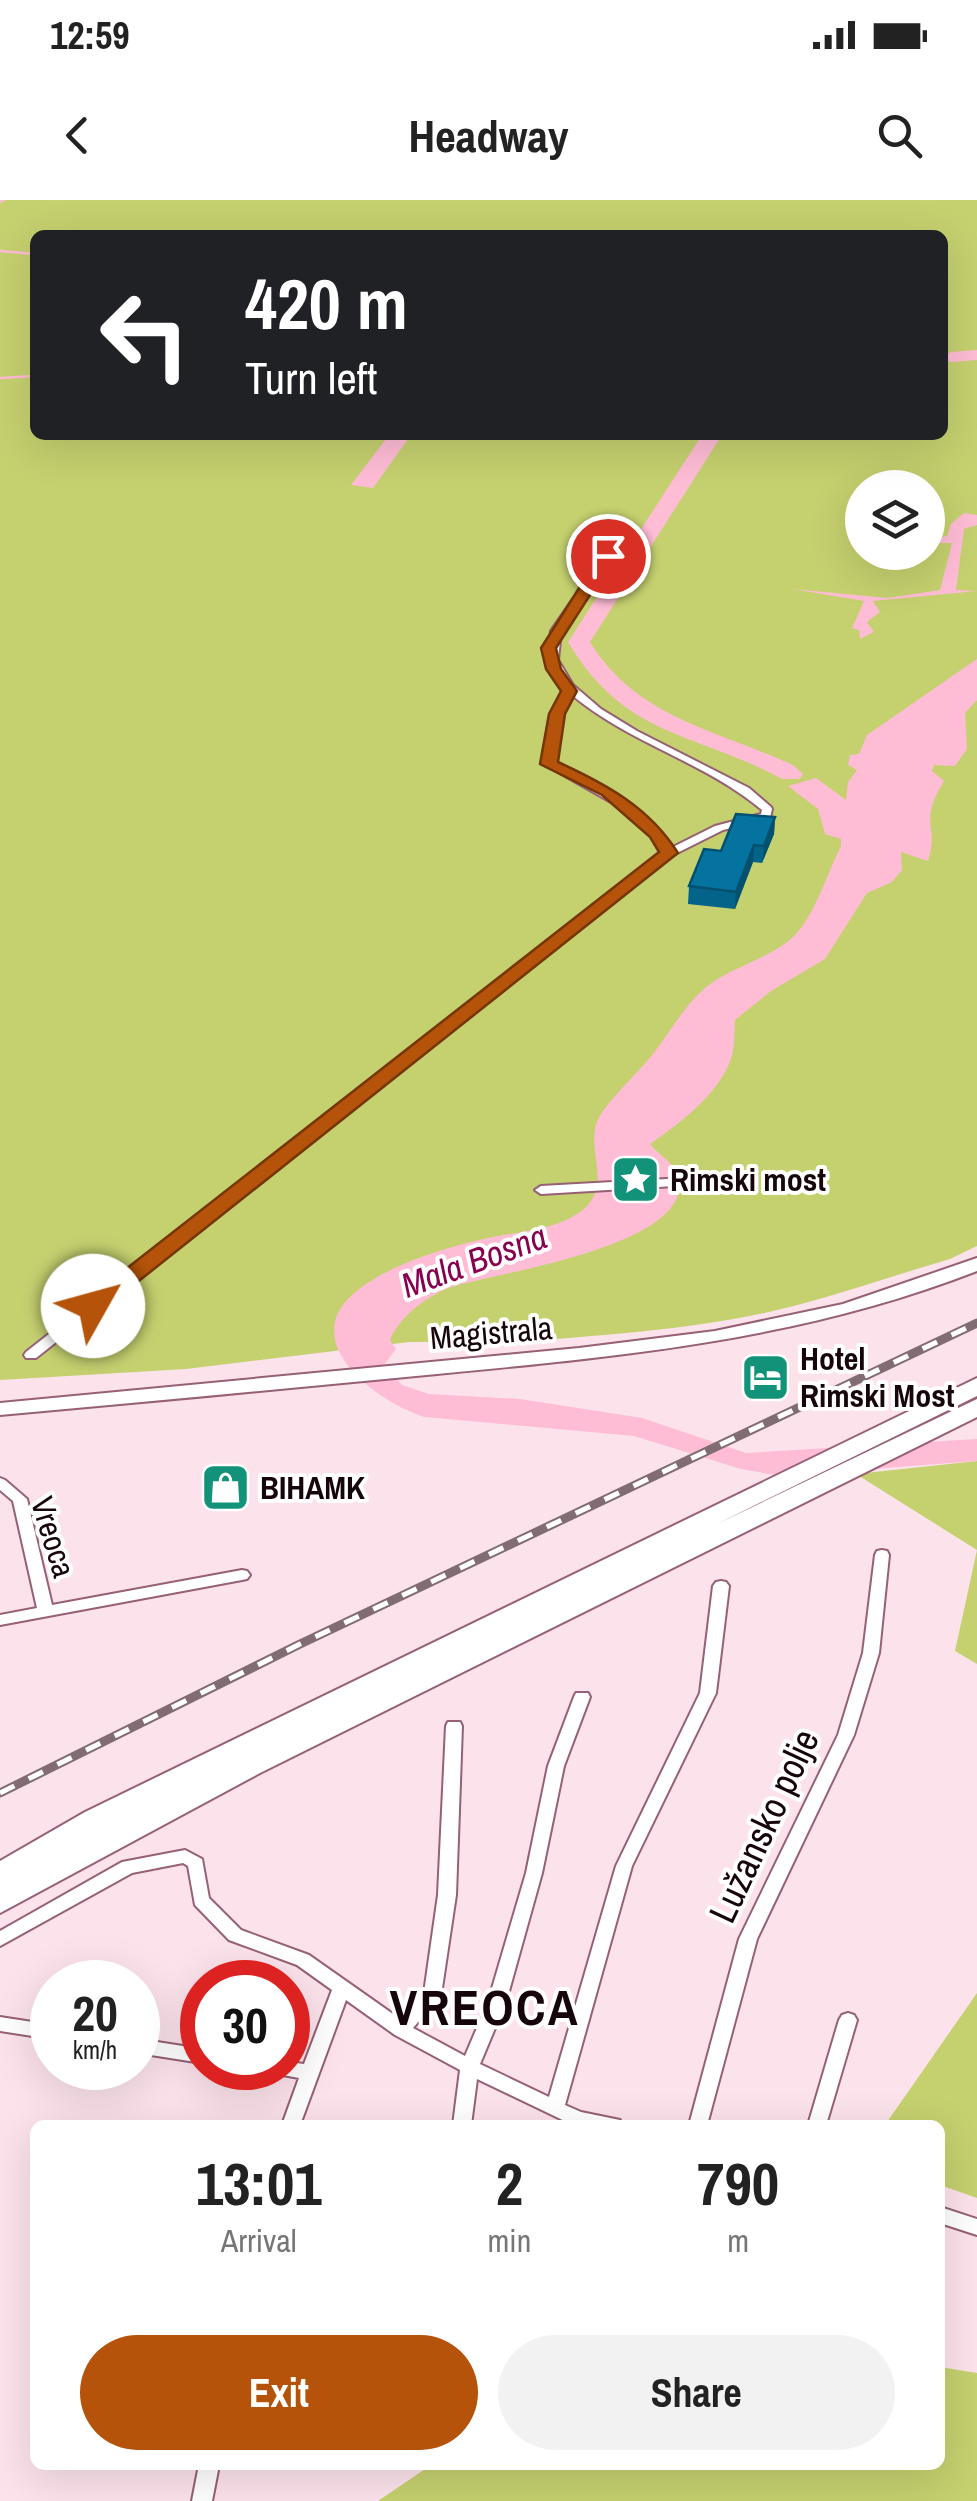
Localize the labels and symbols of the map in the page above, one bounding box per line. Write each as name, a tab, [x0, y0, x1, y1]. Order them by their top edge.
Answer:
pin	[566, 514, 651, 599]
place icon: Rimski most	[609, 1154, 661, 1206]
place label: Rimski most	[670, 1158, 826, 1201]
water label: Mala Bosna	[395, 1213, 553, 1309]
position arrow	[41, 1254, 145, 1358]
street label: Magistrala	[428, 1306, 554, 1359]
place label: Hotel Rimski Most	[800, 1337, 955, 1417]
hotel icon: Hotel Rimski Most	[739, 1351, 791, 1403]
shop icon: BIHAMK	[199, 1462, 251, 1514]
place label: BIHAMK	[260, 1466, 365, 1509]
street label: Vreoca	[21, 1491, 86, 1583]
street label: Lužansko polje	[697, 1721, 831, 1931]
speed limit sign: 30	[180, 1960, 310, 2090]
district label: VREOCA	[390, 1973, 580, 2041]

